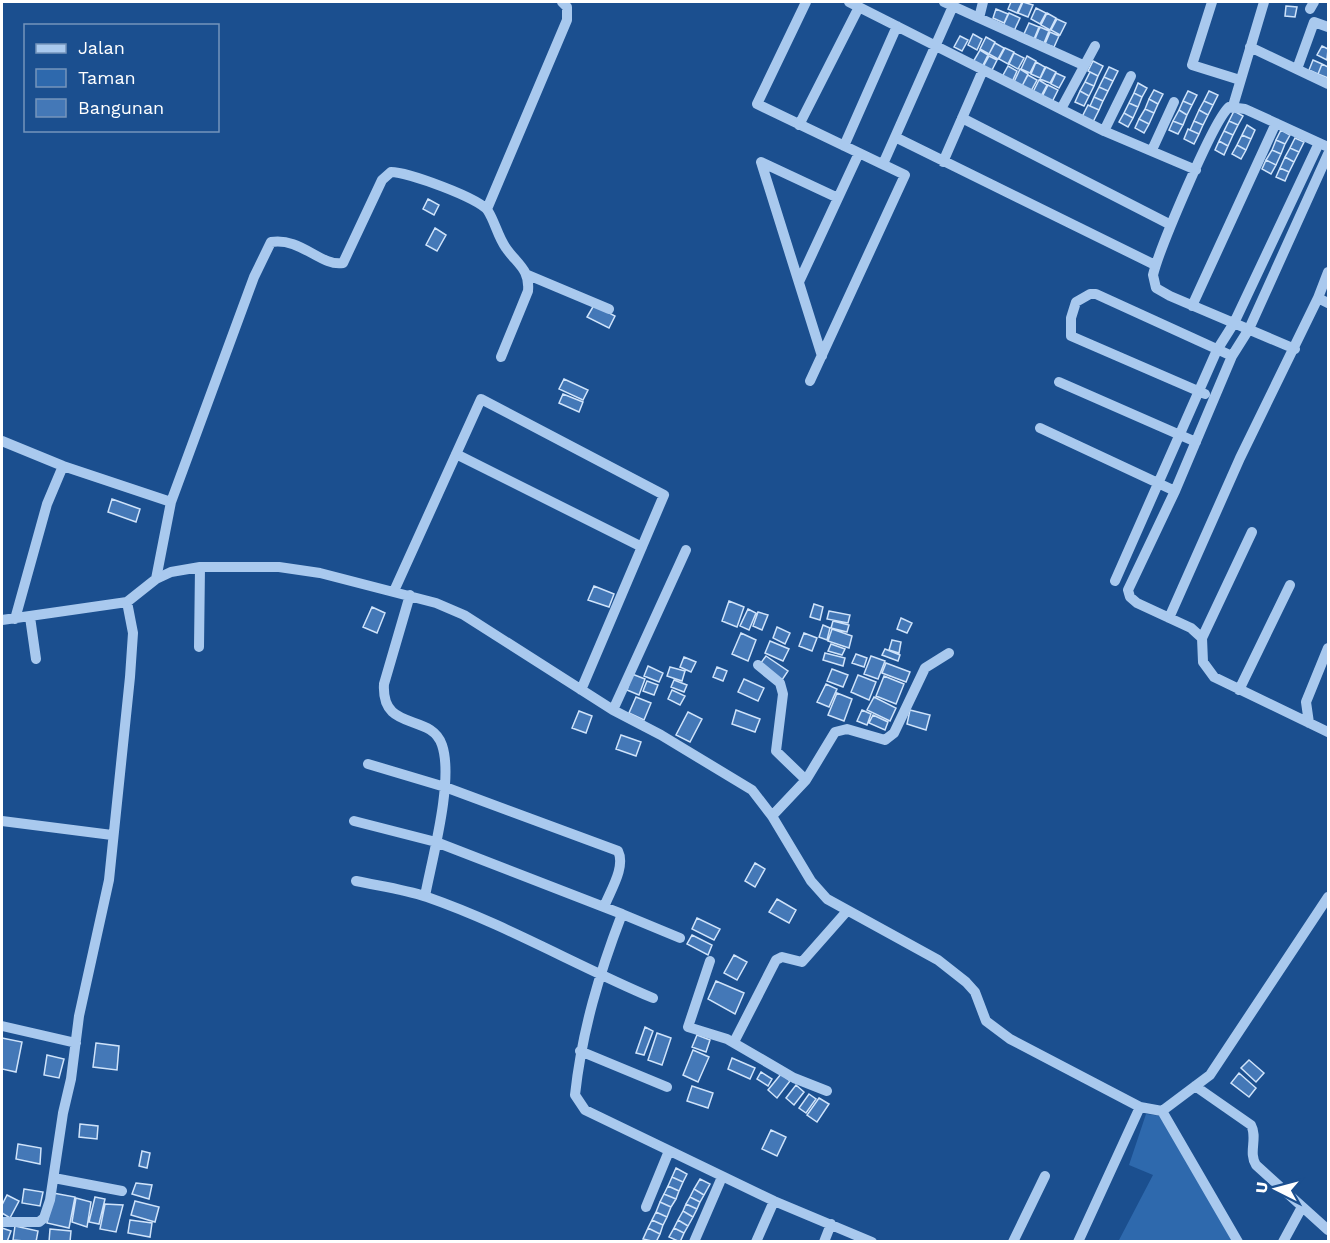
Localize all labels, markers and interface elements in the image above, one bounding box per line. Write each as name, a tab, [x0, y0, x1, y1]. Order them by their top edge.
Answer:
legend	[24, 24, 219, 132]
text: Jalan	[78, 37, 125, 58]
text: Taman	[78, 67, 136, 88]
text: Bangunan	[78, 97, 164, 118]
north arrow	[1246, 1159, 1306, 1219]
text: U	[1252, 1181, 1272, 1194]

